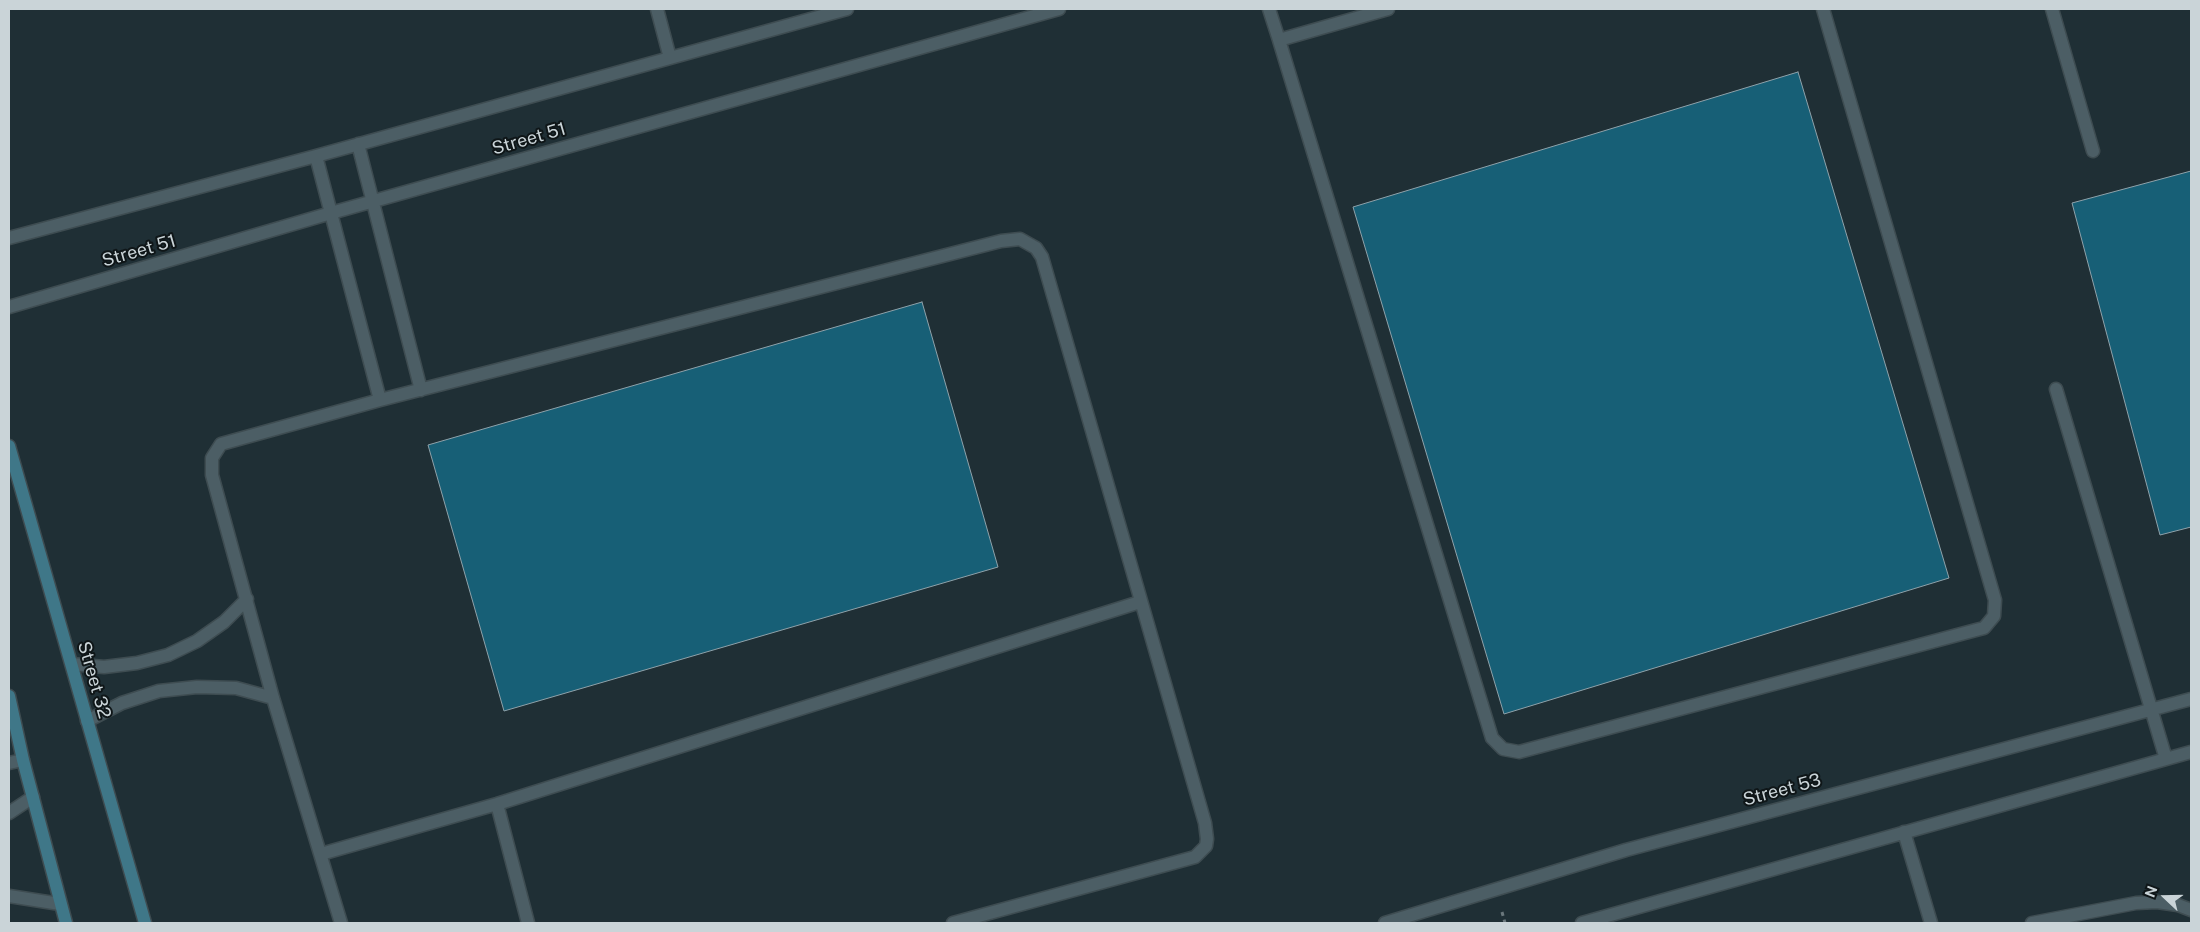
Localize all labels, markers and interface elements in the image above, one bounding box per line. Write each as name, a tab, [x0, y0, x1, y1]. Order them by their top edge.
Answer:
street label: Street 51	[490, 118, 568, 160]
street label: Street 51	[100, 230, 178, 272]
street label: Street 32	[73, 639, 115, 721]
street label: Street 53	[1741, 769, 1823, 811]
north arrow	[2140, 872, 2190, 922]
text: N	[2142, 884, 2160, 900]

